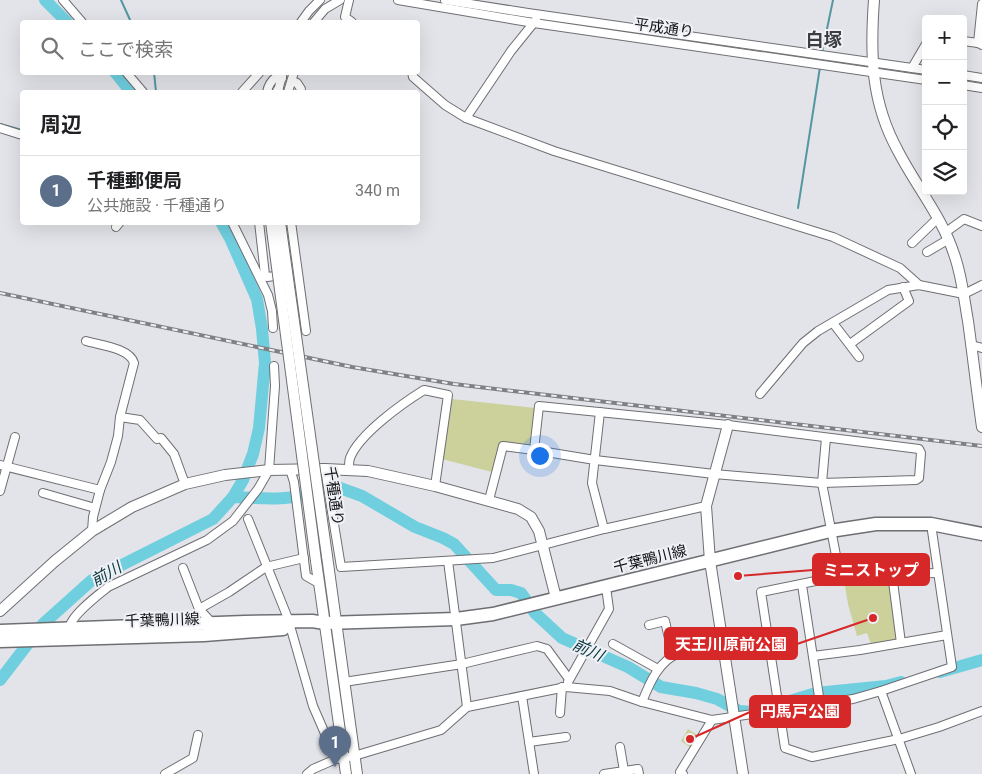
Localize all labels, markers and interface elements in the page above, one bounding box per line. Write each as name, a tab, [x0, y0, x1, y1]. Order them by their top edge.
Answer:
street label: 平成通り	[633, 15, 695, 41]
map controls	[922, 15, 967, 195]
button: +	[922, 15, 967, 60]
search box	[20, 20, 420, 75]
district label: 白塚	[806, 29, 842, 50]
icon: search	[38, 34, 66, 62]
text: ここで検索	[78, 38, 173, 61]
button: −	[922, 60, 967, 105]
button: locate	[922, 105, 967, 150]
text: 周辺	[40, 113, 82, 137]
button: layers	[922, 150, 967, 195]
text: 千種郵便局	[87, 169, 182, 192]
text: 1	[51, 181, 61, 200]
text: 340 m	[355, 181, 400, 200]
text: 公共施設 · 千種通り	[87, 196, 227, 215]
your location	[527, 443, 553, 469]
street label: 千種通り	[321, 465, 347, 527]
street label: 千葉鴨川線	[611, 541, 689, 577]
callout: ミニストップ	[813, 554, 929, 585]
water label: 前川	[87, 557, 126, 590]
text: ミニストップ	[823, 561, 919, 580]
street label: 千葉鴨川線	[124, 610, 200, 630]
callout: 天王川原前公園	[665, 628, 797, 659]
water label: 前川	[570, 635, 608, 666]
text: 天王川原前公園	[675, 635, 787, 654]
callout: 円馬戸公園	[750, 696, 850, 727]
text: 円馬戸公園	[760, 702, 840, 721]
pin: 1	[319, 726, 351, 767]

